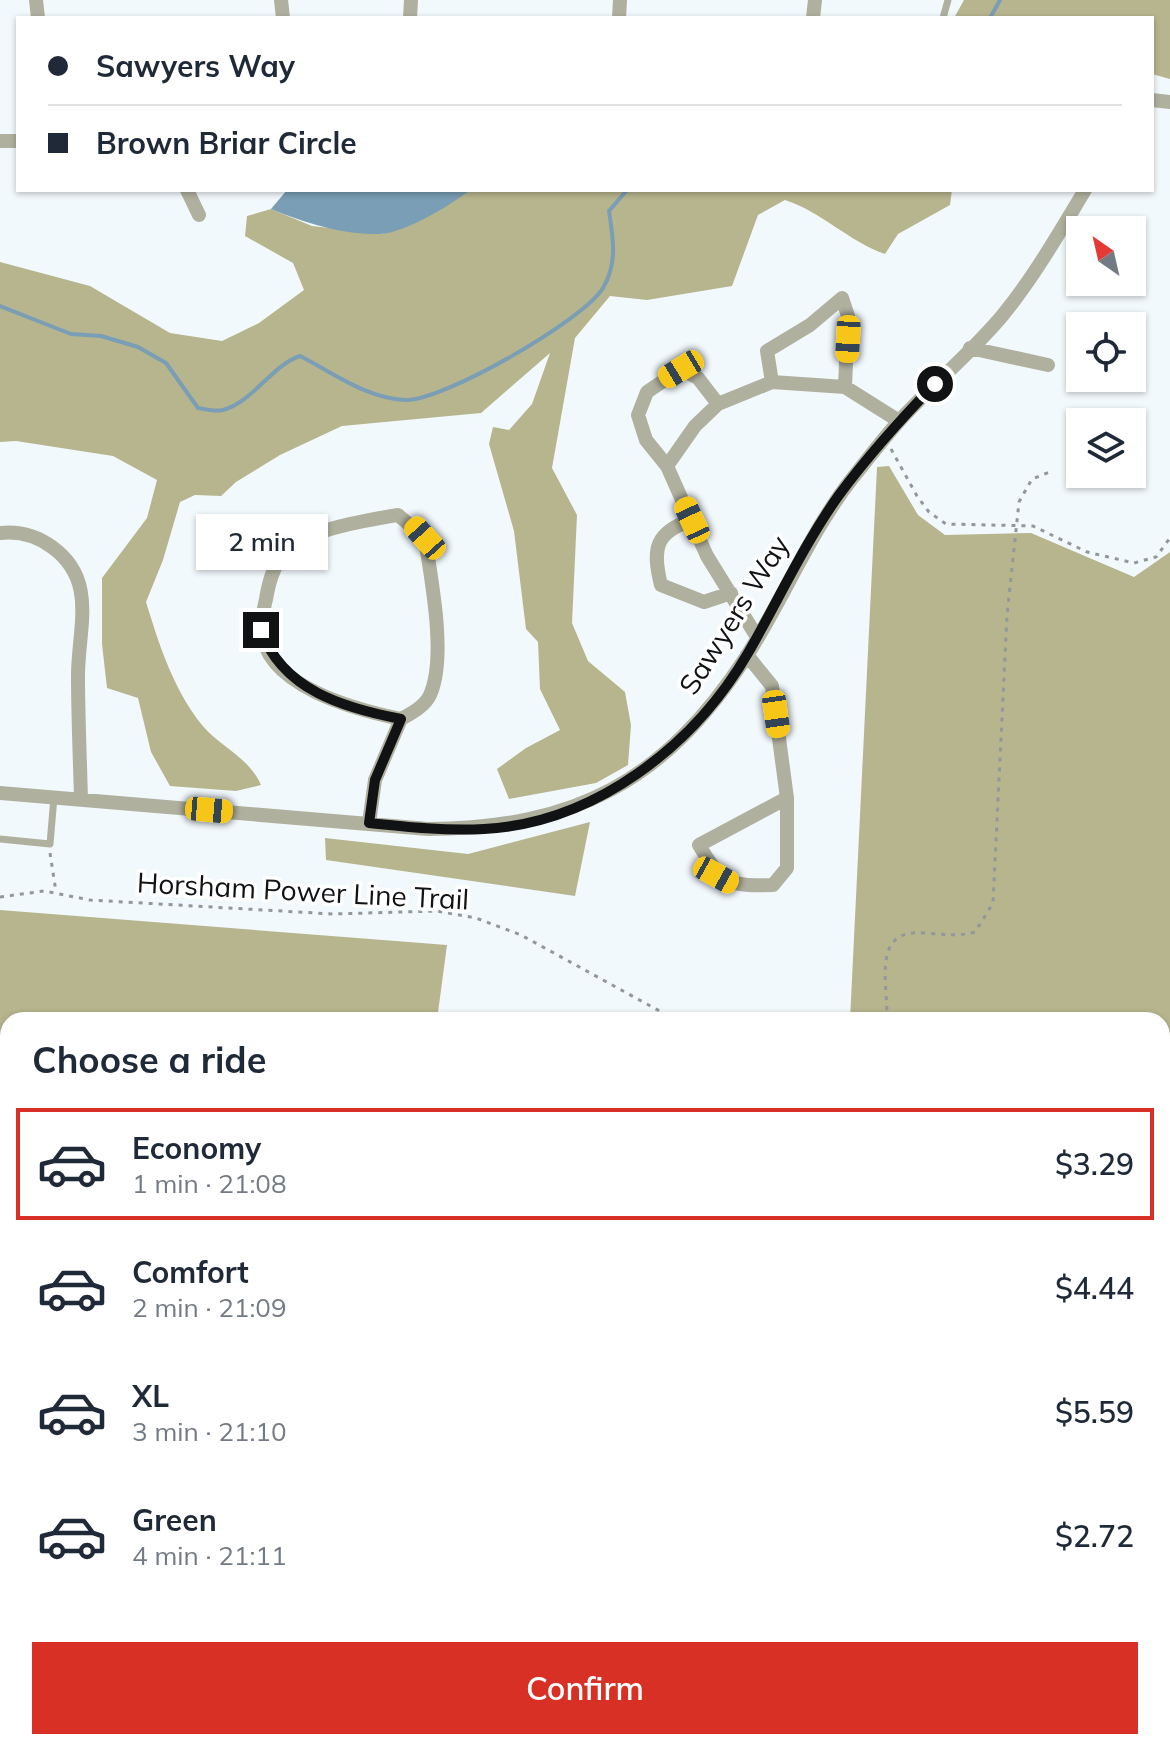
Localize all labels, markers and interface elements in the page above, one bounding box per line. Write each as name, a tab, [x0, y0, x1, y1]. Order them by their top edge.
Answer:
text: Sawyers Way	[96, 47, 295, 85]
text: Brown Briar Circle	[96, 124, 357, 162]
north arrow	[1066, 216, 1146, 296]
map controls	[1066, 216, 1146, 488]
button: locate	[1066, 312, 1146, 392]
car	[835, 314, 861, 364]
car	[654, 346, 708, 392]
route start	[917, 366, 953, 402]
button: layers	[1066, 408, 1146, 488]
car	[671, 493, 713, 547]
car	[400, 512, 450, 564]
callout: 2 min	[195, 514, 327, 570]
text: 2 min	[228, 525, 296, 558]
street label: Sawyers Way	[671, 529, 796, 701]
route end	[243, 612, 279, 648]
car	[761, 689, 791, 739]
car	[184, 796, 234, 824]
car	[689, 853, 743, 897]
street label: Horsham Power Line Trail	[136, 864, 470, 917]
text: Choose a ride	[32, 1037, 266, 1082]
icon: car	[36, 1128, 108, 1200]
text: Economy	[132, 1129, 261, 1167]
text: $3.29	[1055, 1145, 1134, 1183]
text: 1 min · 21:08	[132, 1167, 287, 1200]
icon: car	[36, 1252, 108, 1324]
text: Comfort	[132, 1253, 249, 1291]
text: $4.44	[1055, 1269, 1134, 1307]
text: 2 min · 21:09	[132, 1291, 287, 1324]
icon: car	[36, 1376, 108, 1448]
text: XL	[132, 1377, 169, 1415]
text: $5.59	[1055, 1393, 1134, 1431]
text: 3 min · 21:10	[132, 1415, 287, 1448]
icon: car	[36, 1500, 108, 1572]
text: Green	[132, 1501, 217, 1539]
text: $2.72	[1055, 1517, 1134, 1555]
text: 4 min · 21:11	[132, 1539, 287, 1572]
button: Confirm	[32, 1642, 1138, 1734]

